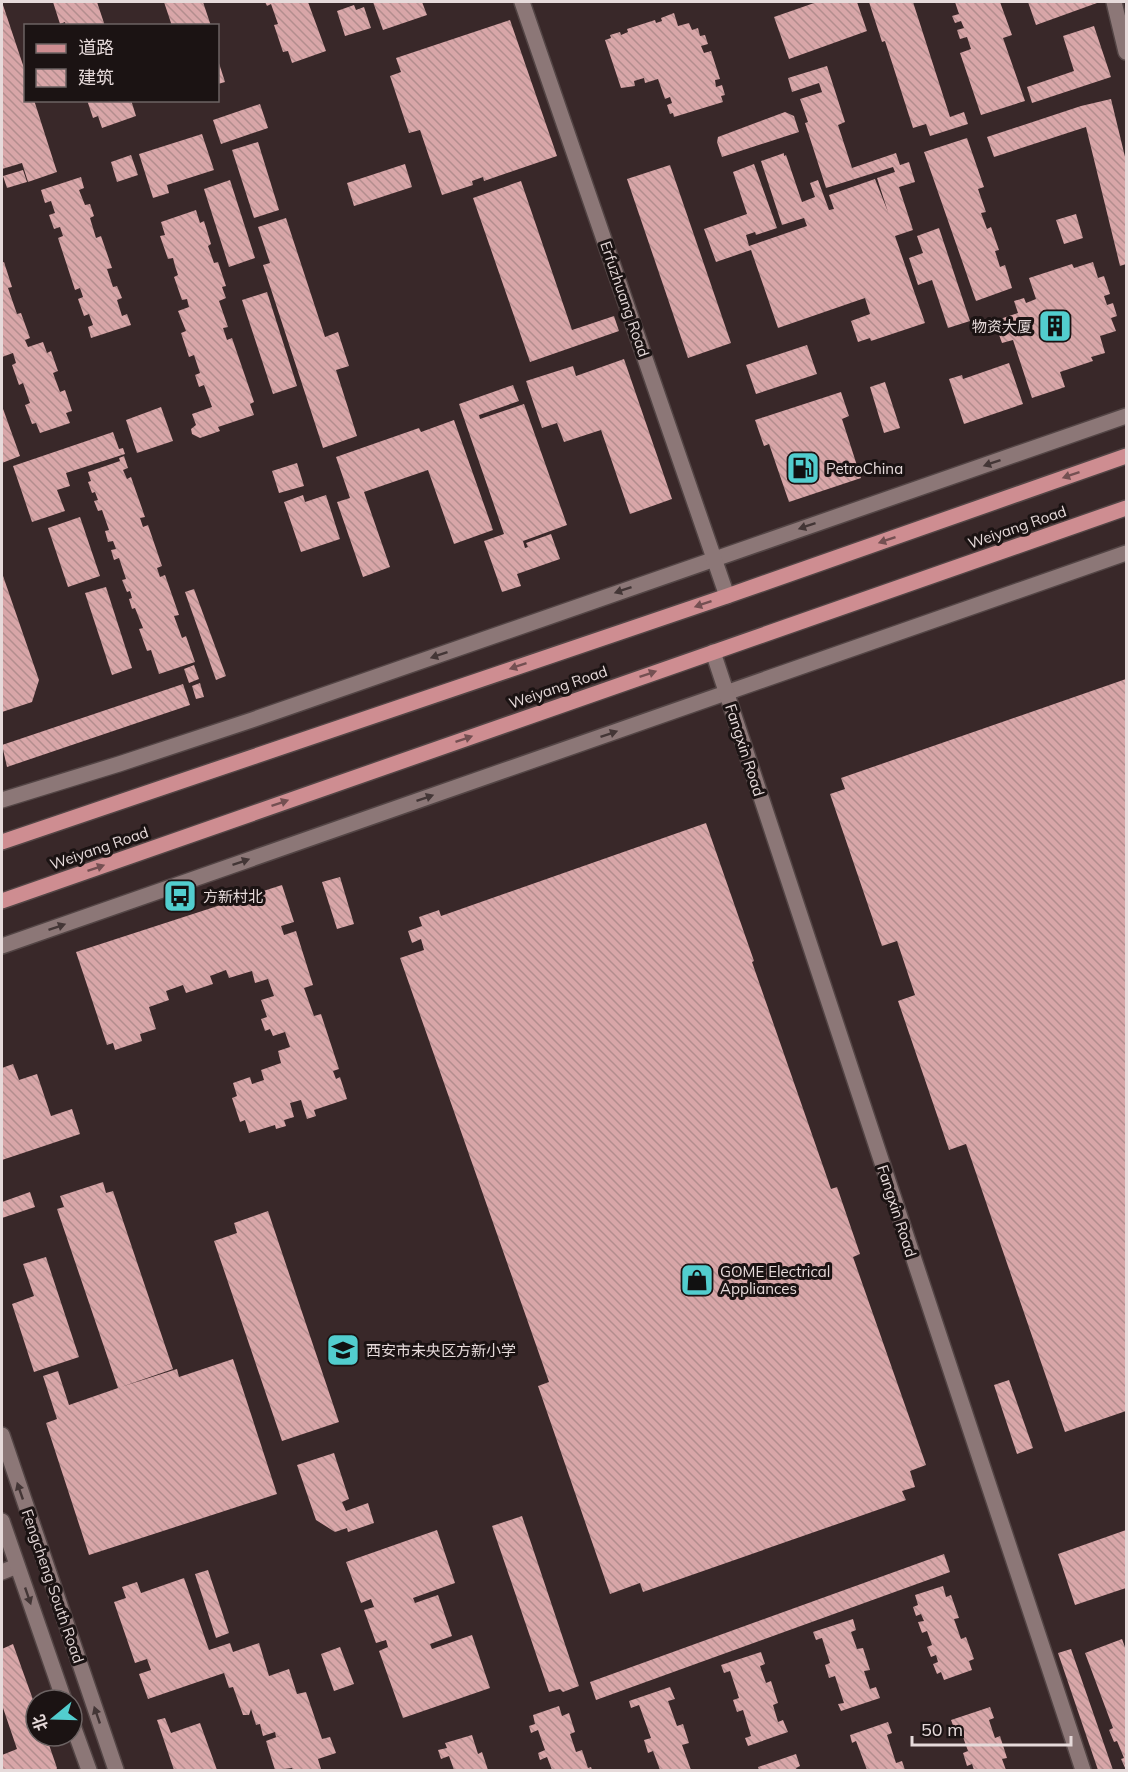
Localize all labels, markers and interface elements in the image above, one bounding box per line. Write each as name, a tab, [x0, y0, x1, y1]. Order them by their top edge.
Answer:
legend	[24, 24, 219, 102]
text: 道路	[78, 36, 114, 59]
text: 建筑	[78, 66, 114, 89]
street label: Erfuzhuang Road	[596, 239, 654, 359]
building icon: 物资大厦	[1037, 308, 1073, 344]
place label: 物资大厦	[972, 317, 1032, 336]
fuel station icon: PetroChina	[785, 450, 821, 486]
one-way arrow	[983, 458, 1001, 468]
place label: PetroChina	[826, 459, 903, 478]
one-way arrow	[1062, 471, 1080, 481]
street label: Weiyang Road	[965, 501, 1069, 553]
one-way arrow	[798, 522, 816, 532]
one-way arrow	[878, 535, 896, 545]
one-way arrow	[614, 586, 632, 596]
one-way arrow	[694, 599, 712, 609]
one-way arrow	[430, 650, 448, 660]
street label: Weiyang Road	[506, 661, 610, 713]
one-way arrow	[509, 662, 527, 672]
one-way arrow	[640, 669, 658, 679]
street label: Fangxin Road	[721, 701, 769, 799]
one-way arrow	[600, 728, 618, 738]
one-way arrow	[456, 733, 474, 743]
one-way arrow	[416, 793, 434, 802]
one-way arrow	[271, 798, 289, 808]
street label: Weiyang Road	[47, 822, 151, 874]
one-way arrow	[232, 857, 250, 867]
one-way arrow	[87, 862, 105, 872]
bus stop icon: 方新村北	[162, 878, 198, 914]
place label: 方新村北	[203, 887, 263, 906]
one-way arrow	[48, 921, 66, 931]
street label: Fangxin Road	[873, 1162, 921, 1260]
shop icon: GOME Electrical Appliances	[679, 1262, 715, 1298]
place label: GOME Electrical Appliances	[720, 1262, 830, 1298]
school or university icon: 西安市未央区方新小学	[325, 1332, 361, 1368]
place label: 西安市未央区方新小学	[366, 1341, 516, 1360]
one-way arrow	[15, 1482, 25, 1500]
street label: Fengcheng South Road	[18, 1507, 88, 1665]
one-way arrow	[23, 1587, 33, 1605]
north arrow	[24, 1688, 84, 1748]
one-way arrow	[91, 1706, 101, 1724]
scale bar	[912, 1709, 1071, 1747]
text: 北	[28, 1712, 52, 1734]
text: 50 m	[921, 1718, 963, 1741]

